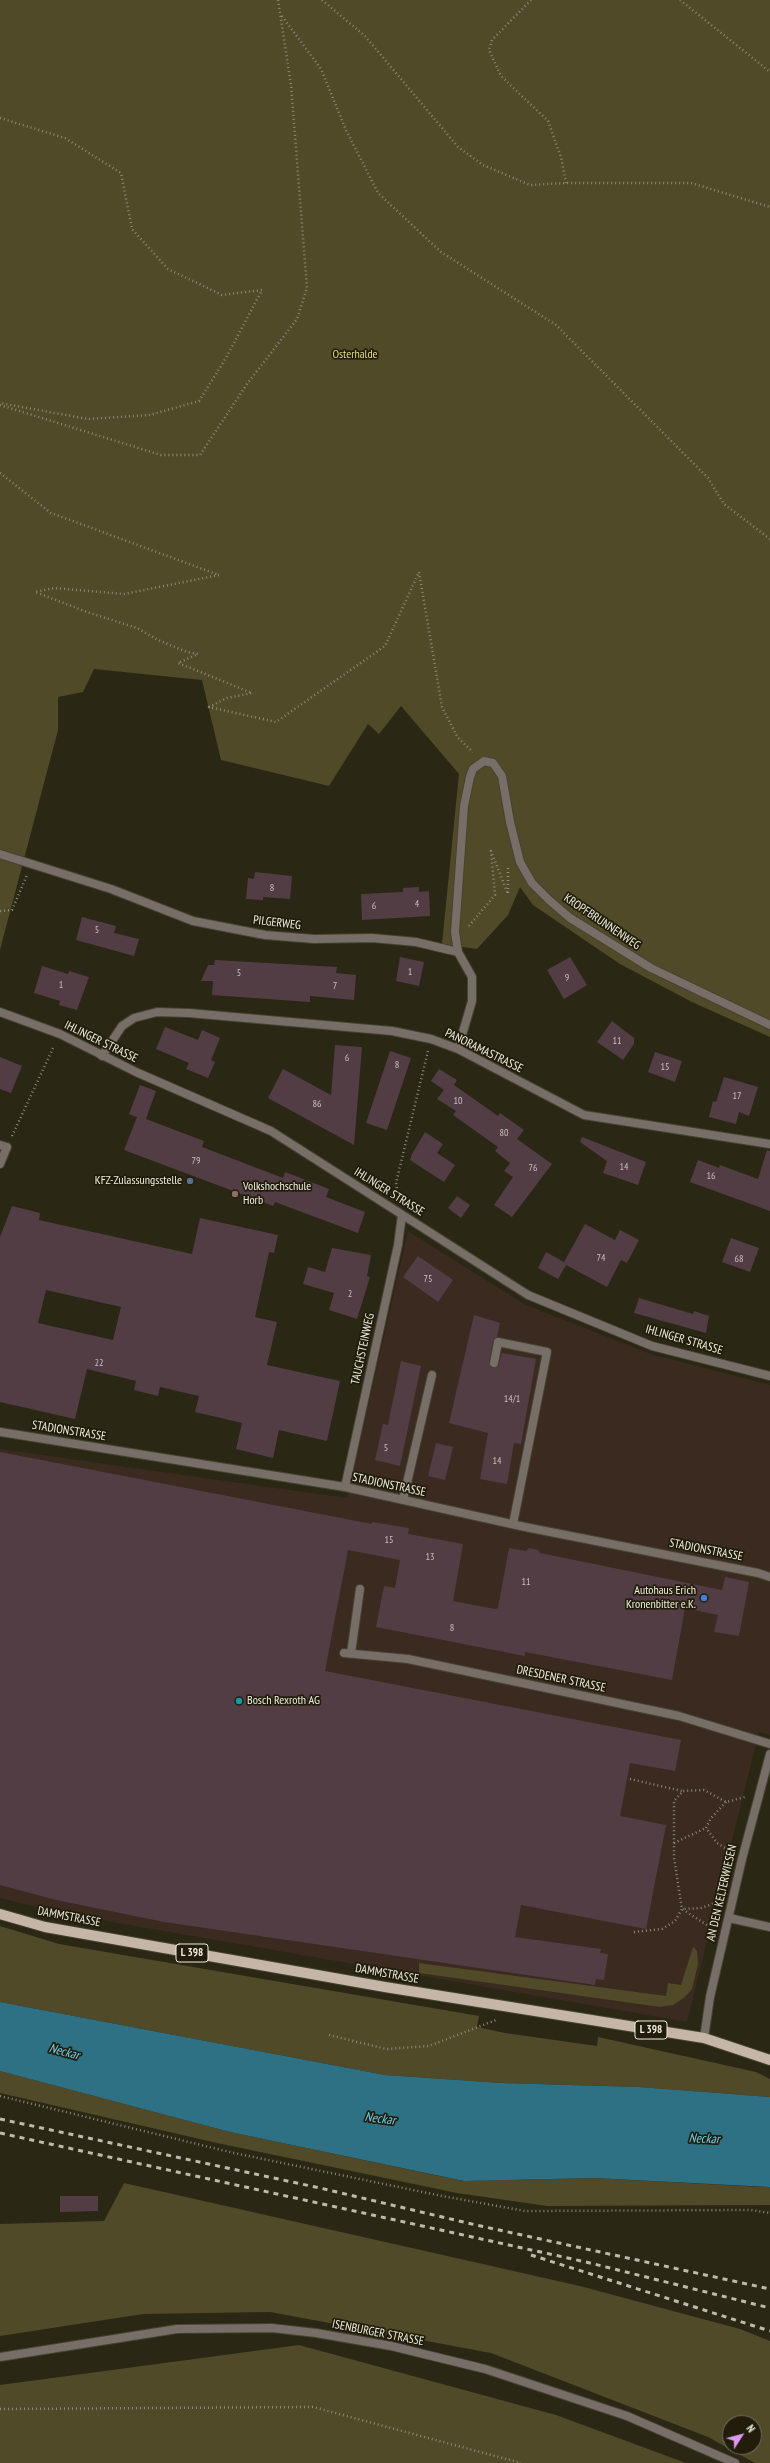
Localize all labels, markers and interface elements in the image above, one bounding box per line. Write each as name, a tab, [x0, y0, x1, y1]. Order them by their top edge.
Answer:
park label: Osterhalde	[332, 348, 378, 362]
house number: 8	[270, 882, 274, 894]
street label: KROPFBRUNNENWEG	[561, 891, 643, 953]
house number: 4	[415, 898, 419, 910]
house number: 6	[372, 900, 376, 912]
street label: PILGERWEG	[252, 913, 302, 933]
house number: 5	[95, 924, 99, 936]
house number: 1	[408, 966, 412, 978]
house number: 5	[237, 967, 241, 979]
house number: 9	[565, 972, 569, 984]
house number: 1	[59, 979, 63, 991]
house number: 7	[333, 980, 337, 992]
street label: IHLINGER STRASSE	[62, 1018, 140, 1066]
street label: PANORAMASTRASSE	[443, 1026, 525, 1076]
house number: 11	[613, 1035, 621, 1047]
house number: 6	[345, 1052, 349, 1064]
house number: 8	[395, 1059, 399, 1071]
house number: 15	[661, 1061, 669, 1073]
house number: 17	[733, 1090, 741, 1102]
house number: 10	[454, 1095, 462, 1107]
house number: 86	[313, 1098, 321, 1110]
house number: 80	[500, 1127, 508, 1139]
house number: 79	[192, 1155, 200, 1167]
house number: 14	[620, 1161, 628, 1173]
house number: 76	[529, 1162, 537, 1174]
street label: IHLINGER STRASSE	[351, 1165, 427, 1219]
house number: 16	[707, 1170, 715, 1182]
place label: KFZ-Zulassungsstelle	[95, 1174, 182, 1188]
marker: KFZ-Zulassungsstelle	[185, 1176, 195, 1186]
place label: Volkshochschule Horb	[243, 1180, 311, 1208]
marker: Volkshochschule Horb	[230, 1189, 240, 1199]
house number: 74	[597, 1252, 605, 1264]
house number: 68	[735, 1253, 743, 1265]
house number: 75	[424, 1273, 432, 1285]
house number: 2	[348, 1288, 352, 1300]
street label: TAUCHSTEINWEG	[348, 1312, 378, 1386]
street label: IHLINGER STRASSE	[644, 1322, 724, 1358]
house number: 22	[95, 1357, 103, 1369]
house number: 14/1	[504, 1393, 520, 1405]
street label: STADIONSTRASSE	[31, 1418, 107, 1444]
house number: 5	[384, 1442, 388, 1454]
house number: 14	[493, 1455, 501, 1467]
street label: STADIONSTRASSE	[351, 1470, 427, 1500]
house number: 15	[385, 1534, 393, 1546]
street label: STADIONSTRASSE	[668, 1536, 744, 1564]
house number: 13	[426, 1551, 434, 1563]
house number: 11	[522, 1576, 530, 1588]
place label: Autohaus Erich Kronenbitter e.K.	[626, 1584, 696, 1612]
marker: Autohaus Erich Kronenbitter e.K.	[699, 1593, 709, 1603]
house number: 8	[450, 1622, 454, 1634]
street label: DRESDENER STRASSE	[515, 1663, 607, 1695]
place label: Bosch Rexroth AG	[247, 1694, 320, 1708]
marker: Bosch Rexroth AG	[234, 1696, 244, 1706]
street label: AN DEN KELTERWIESEN	[704, 1843, 740, 1943]
street label: DAMMSTRASSE	[36, 1904, 102, 1930]
road number: L 398	[176, 1944, 208, 1962]
street label: DAMMSTRASSE	[354, 1961, 420, 1987]
road number: L 398	[635, 2021, 667, 2039]
water label: Neckar	[47, 2040, 81, 2064]
water label: Neckar	[364, 2109, 396, 2129]
water label: Neckar	[688, 2131, 720, 2147]
street label: ISENBURGER STRASSE	[331, 2317, 425, 2349]
north arrow	[722, 2415, 762, 2455]
text: N	[743, 2422, 758, 2435]

